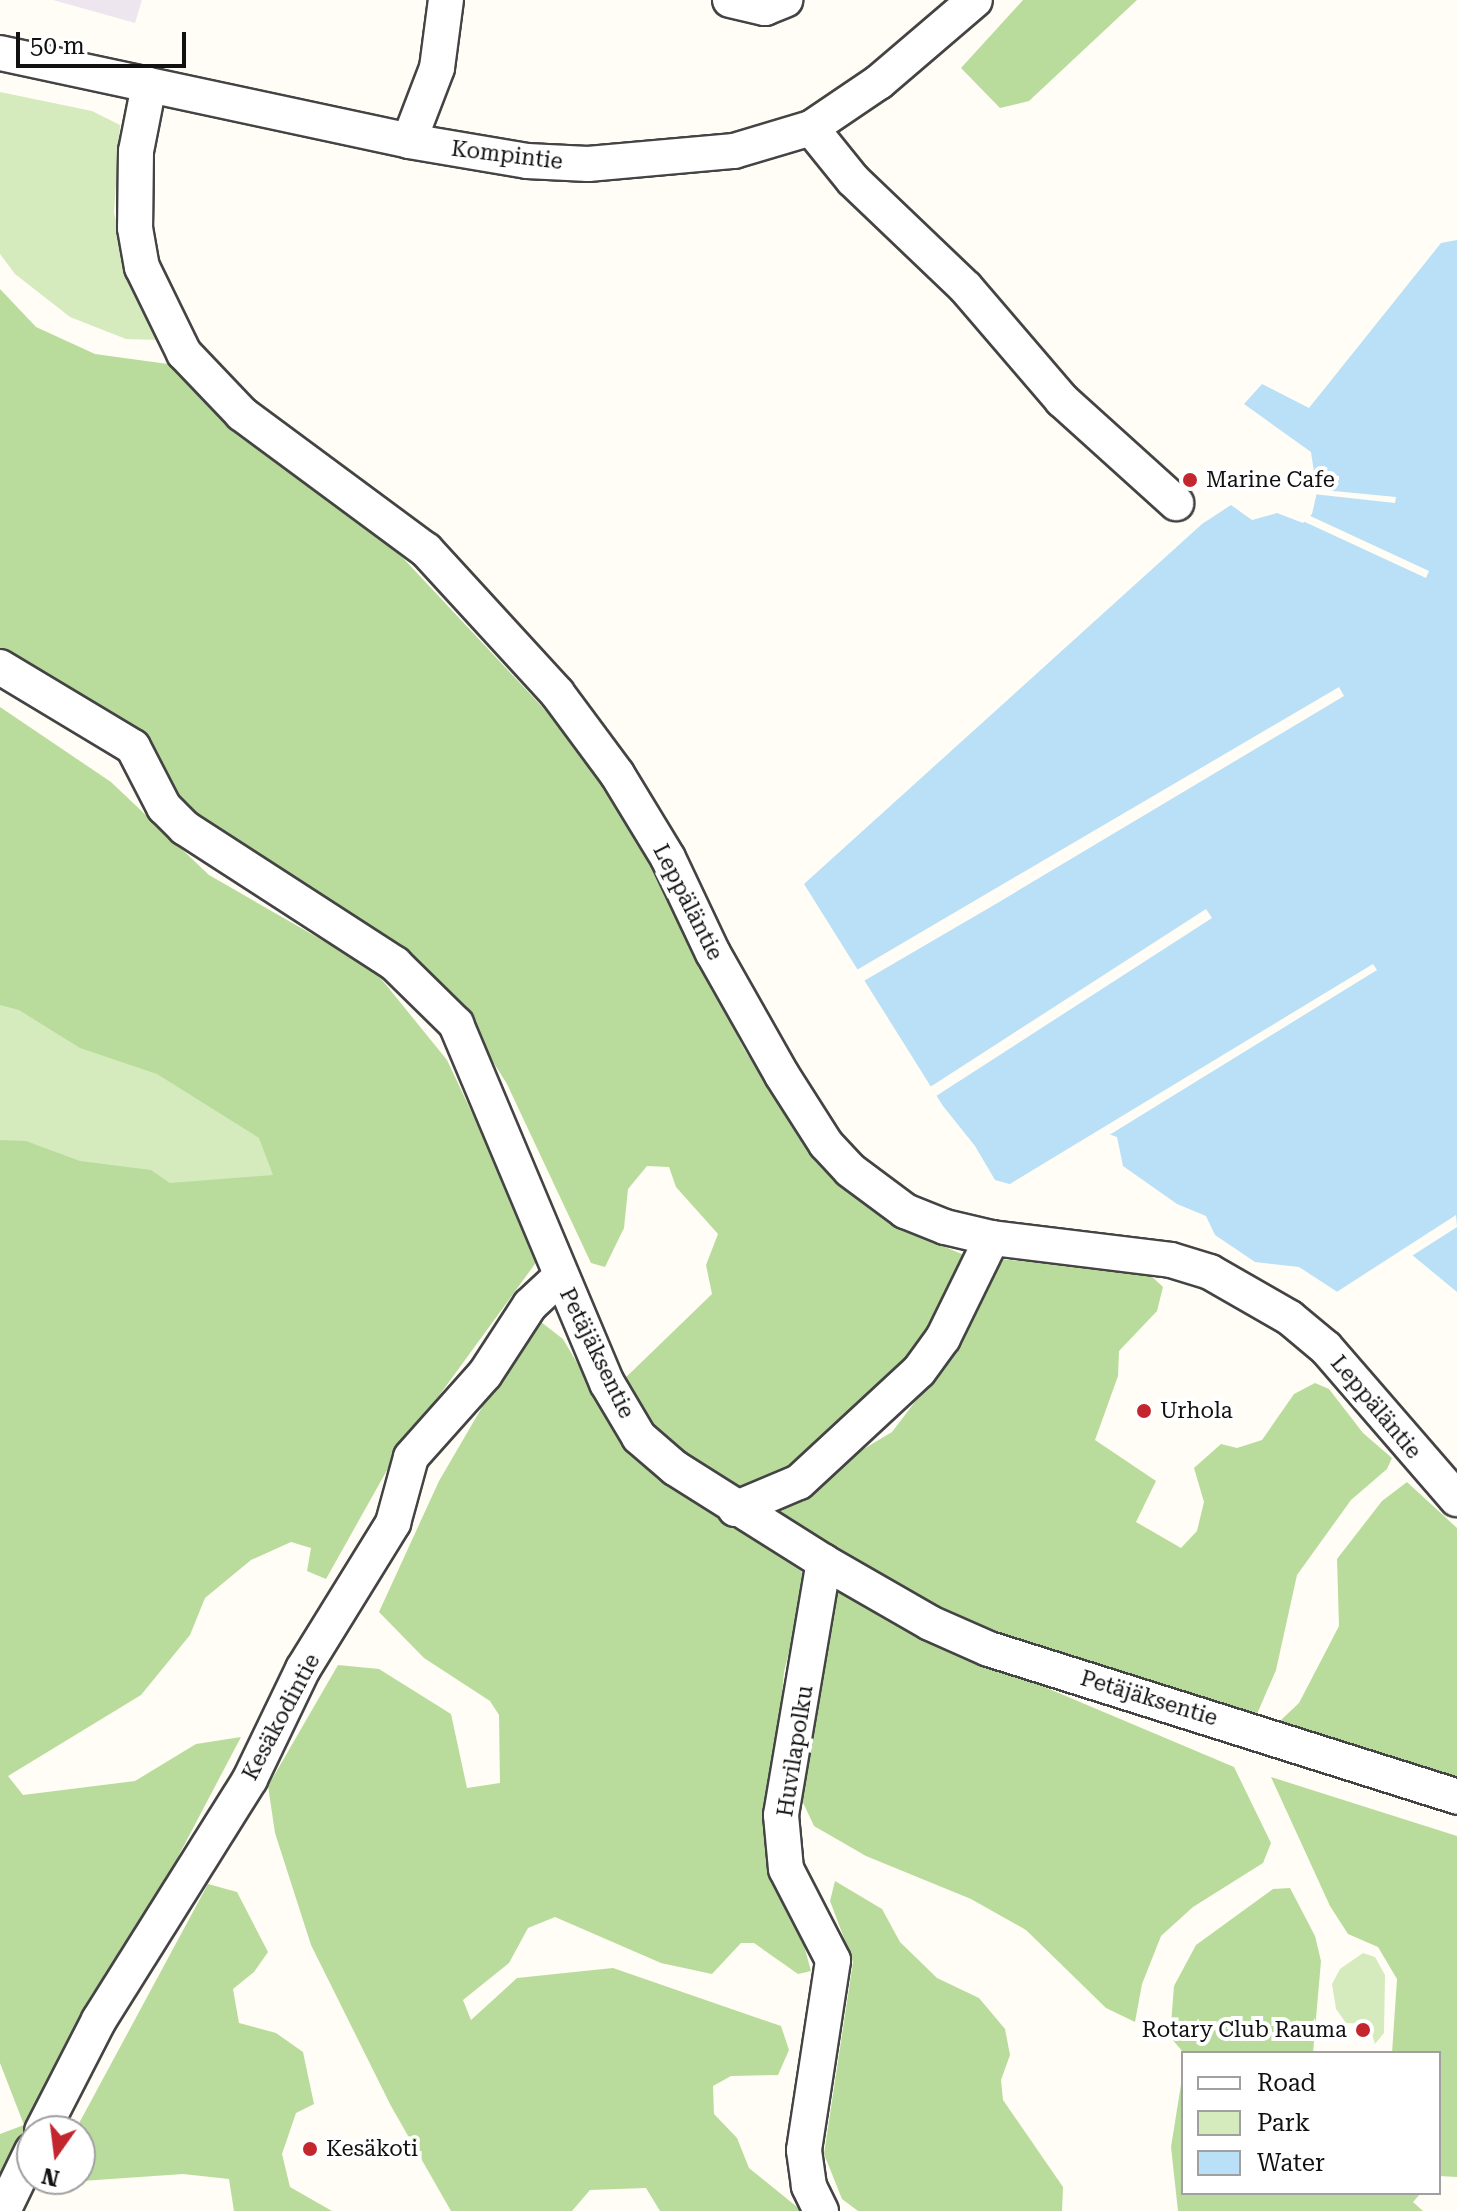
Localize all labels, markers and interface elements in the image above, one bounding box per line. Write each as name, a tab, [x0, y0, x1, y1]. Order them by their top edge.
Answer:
scale bar	[20, 16, 190, 66]
text: 50 m	[30, 32, 85, 60]
street label: Kompintie	[450, 135, 564, 175]
place label: Marine Cafe	[1206, 467, 1335, 493]
marker: Marine Cafe	[1181, 471, 1199, 489]
street label: Leppäläntie	[648, 840, 728, 964]
street label: Petäjäksentie	[554, 1284, 640, 1422]
street label: Leppäläntie	[1325, 1350, 1427, 1464]
place label: Urhola	[1160, 1398, 1233, 1424]
marker: Urhola	[1135, 1402, 1153, 1420]
street label: Kesäkodintie	[237, 1649, 325, 1785]
street label: Petäjäksentie	[1077, 1665, 1221, 1731]
street label: Huvilapolku	[772, 1683, 818, 1819]
place label: Rotary Club Rauma	[1142, 2017, 1347, 2043]
marker: Rotary Club Rauma	[1354, 2021, 1372, 2039]
legend	[1181, 2051, 1441, 2195]
text: Road	[1257, 2069, 1316, 2097]
text: Park	[1257, 2109, 1310, 2137]
north arrow	[16, 2115, 96, 2195]
place label: Kesäkoti	[326, 2136, 418, 2162]
marker: Kesäkoti	[301, 2140, 319, 2158]
text: Water	[1257, 2149, 1325, 2177]
text: N	[39, 2163, 62, 2191]

